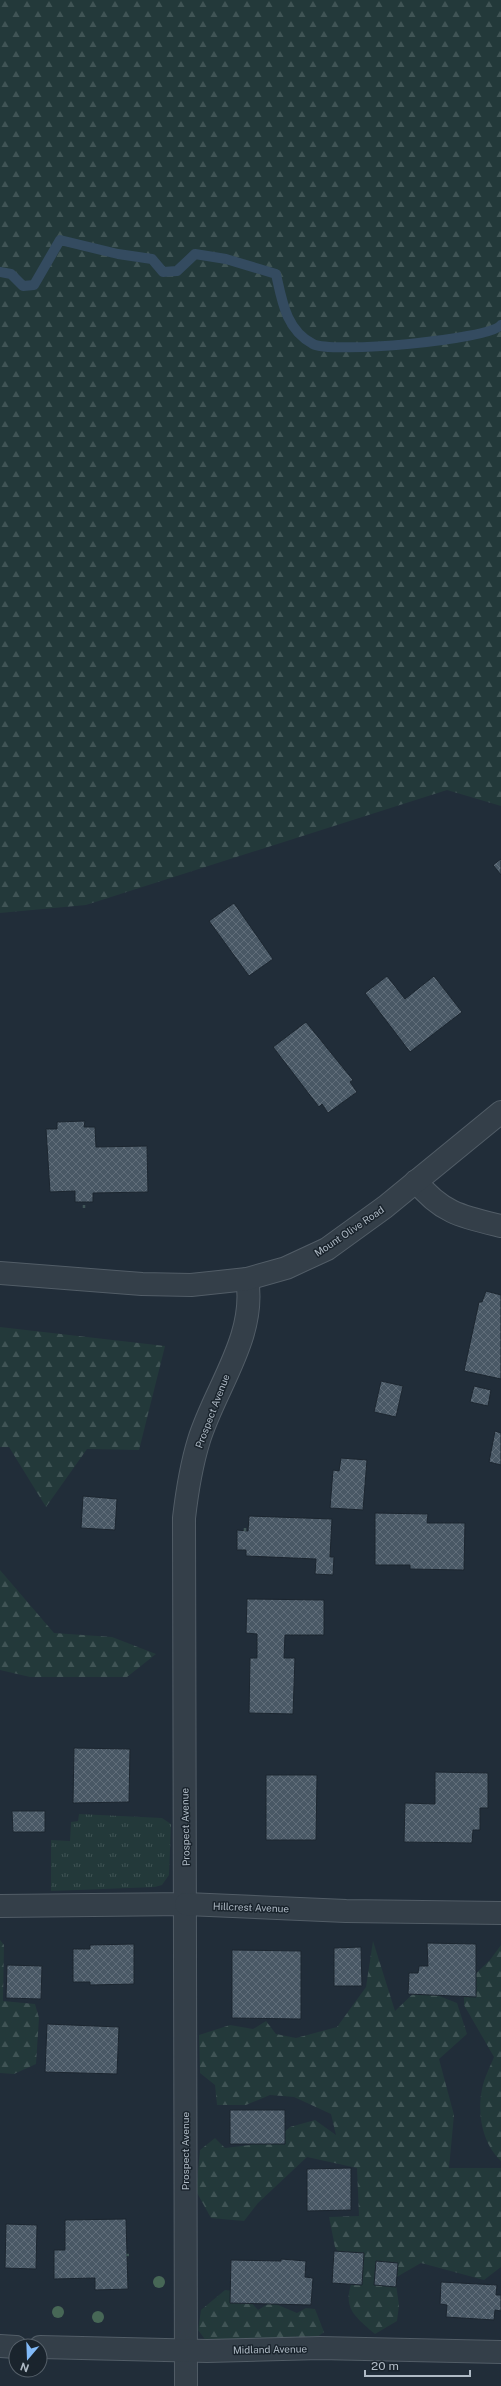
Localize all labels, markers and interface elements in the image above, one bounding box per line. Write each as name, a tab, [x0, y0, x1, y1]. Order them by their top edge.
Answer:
street label: Mount Olive Road	[312, 1203, 386, 1259]
street label: Prospect Avenue	[192, 1372, 232, 1450]
street label: Prospect Avenue	[178, 1787, 192, 1866]
street label: Hillcrest Avenue	[213, 1900, 290, 1914]
street label: Prospect Avenue	[179, 2111, 191, 2190]
north arrow	[8, 2338, 48, 2378]
street label: Midland Avenue	[233, 2342, 308, 2356]
scale bar	[365, 2352, 470, 2378]
text: 20 m	[371, 2359, 399, 2373]
text: N	[19, 2360, 31, 2375]

